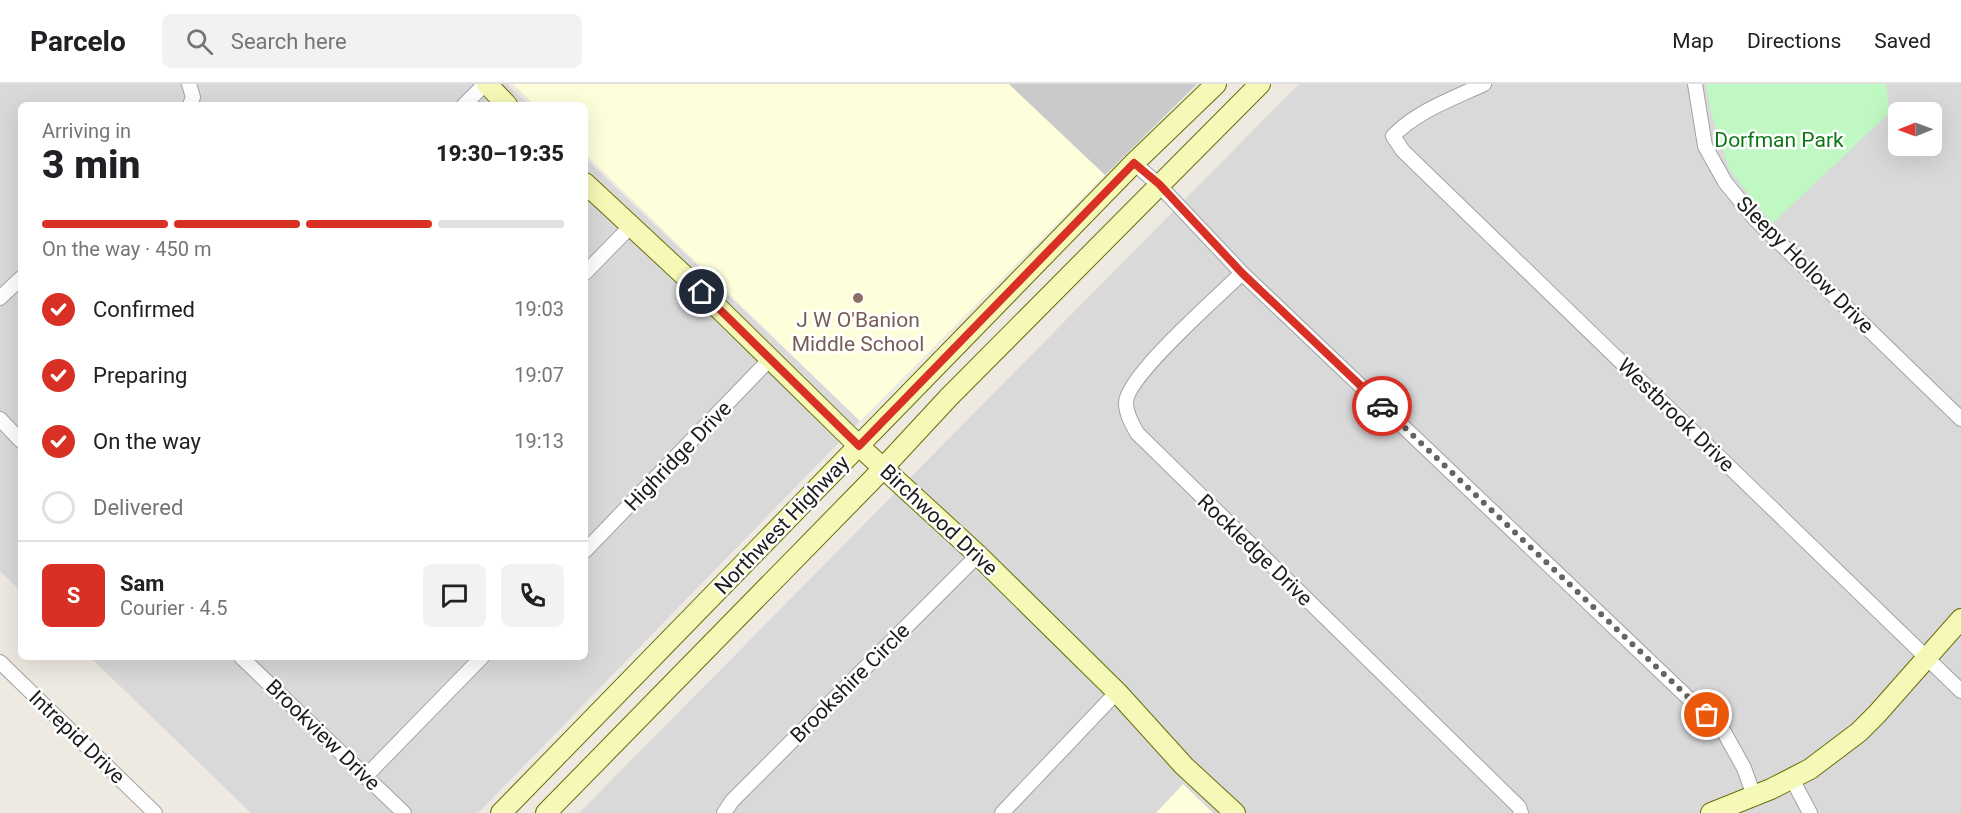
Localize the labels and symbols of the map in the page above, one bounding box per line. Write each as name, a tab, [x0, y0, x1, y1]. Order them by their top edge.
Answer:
north arrow	[1888, 102, 1942, 156]
park label: Dorfman Park	[1714, 128, 1844, 152]
street label: Sleepy Hollow Drive	[1731, 191, 1879, 339]
pin	[676, 266, 727, 317]
marker: J W O'Banion Middle School	[851, 291, 865, 305]
place label: J W O'Banion Middle School	[792, 308, 924, 356]
street label: Westbrook Drive	[1613, 353, 1739, 477]
courier	[1352, 376, 1412, 436]
street label: Highridge Drive	[620, 396, 736, 516]
street label: Northwest Highway	[710, 451, 854, 599]
street label: Birchwood Drive	[875, 460, 1003, 580]
street label: Rockledge Drive	[1193, 489, 1317, 611]
street label: Brookshire Circle	[786, 619, 914, 747]
street label: Brookview Drive	[261, 675, 385, 795]
street label: Intrepid Drive	[24, 686, 130, 788]
pin	[1681, 689, 1732, 740]

